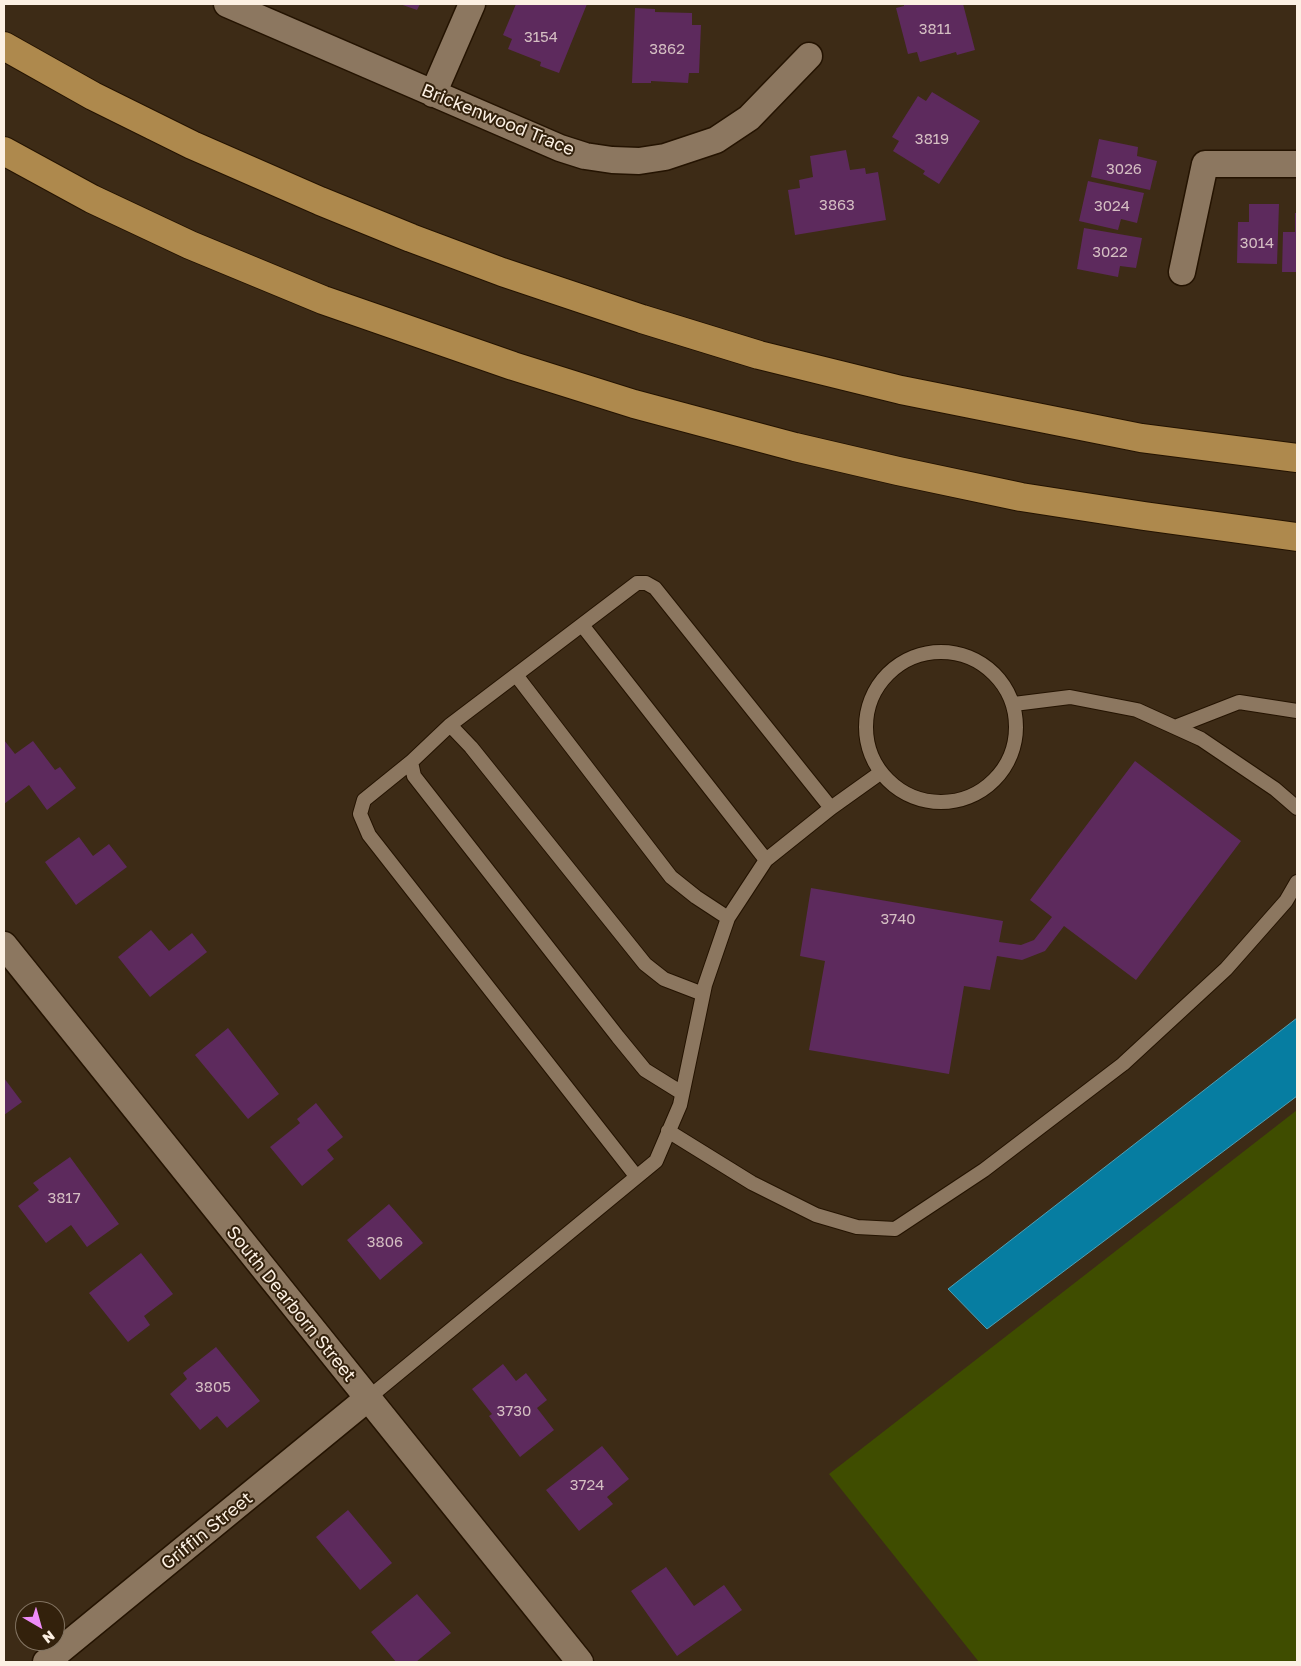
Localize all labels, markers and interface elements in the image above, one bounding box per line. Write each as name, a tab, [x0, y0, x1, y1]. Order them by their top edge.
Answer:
house number: 3811	[919, 20, 951, 38]
house number: 3154	[524, 28, 558, 46]
house number: 3862	[649, 40, 685, 58]
street label: Brickenwood Trace	[418, 79, 578, 161]
house number: 3819	[915, 130, 949, 148]
house number: 3026	[1106, 160, 1142, 178]
house number: 3863	[819, 196, 855, 214]
house number: 3024	[1094, 197, 1130, 215]
house number: 3014	[1240, 234, 1274, 252]
house number: 3022	[1092, 243, 1128, 261]
house number: 3740	[880, 910, 916, 928]
house number: 3817	[47, 1189, 81, 1207]
street label: South Dearborn Street	[222, 1222, 360, 1386]
house number: 3806	[367, 1233, 403, 1251]
house number: 3805	[195, 1378, 231, 1396]
house number: 3730	[497, 1402, 531, 1420]
house number: 3724	[570, 1476, 604, 1494]
street label: Griffin Street	[157, 1488, 257, 1574]
north arrow	[15, 1601, 65, 1651]
text: N	[40, 1627, 58, 1647]

